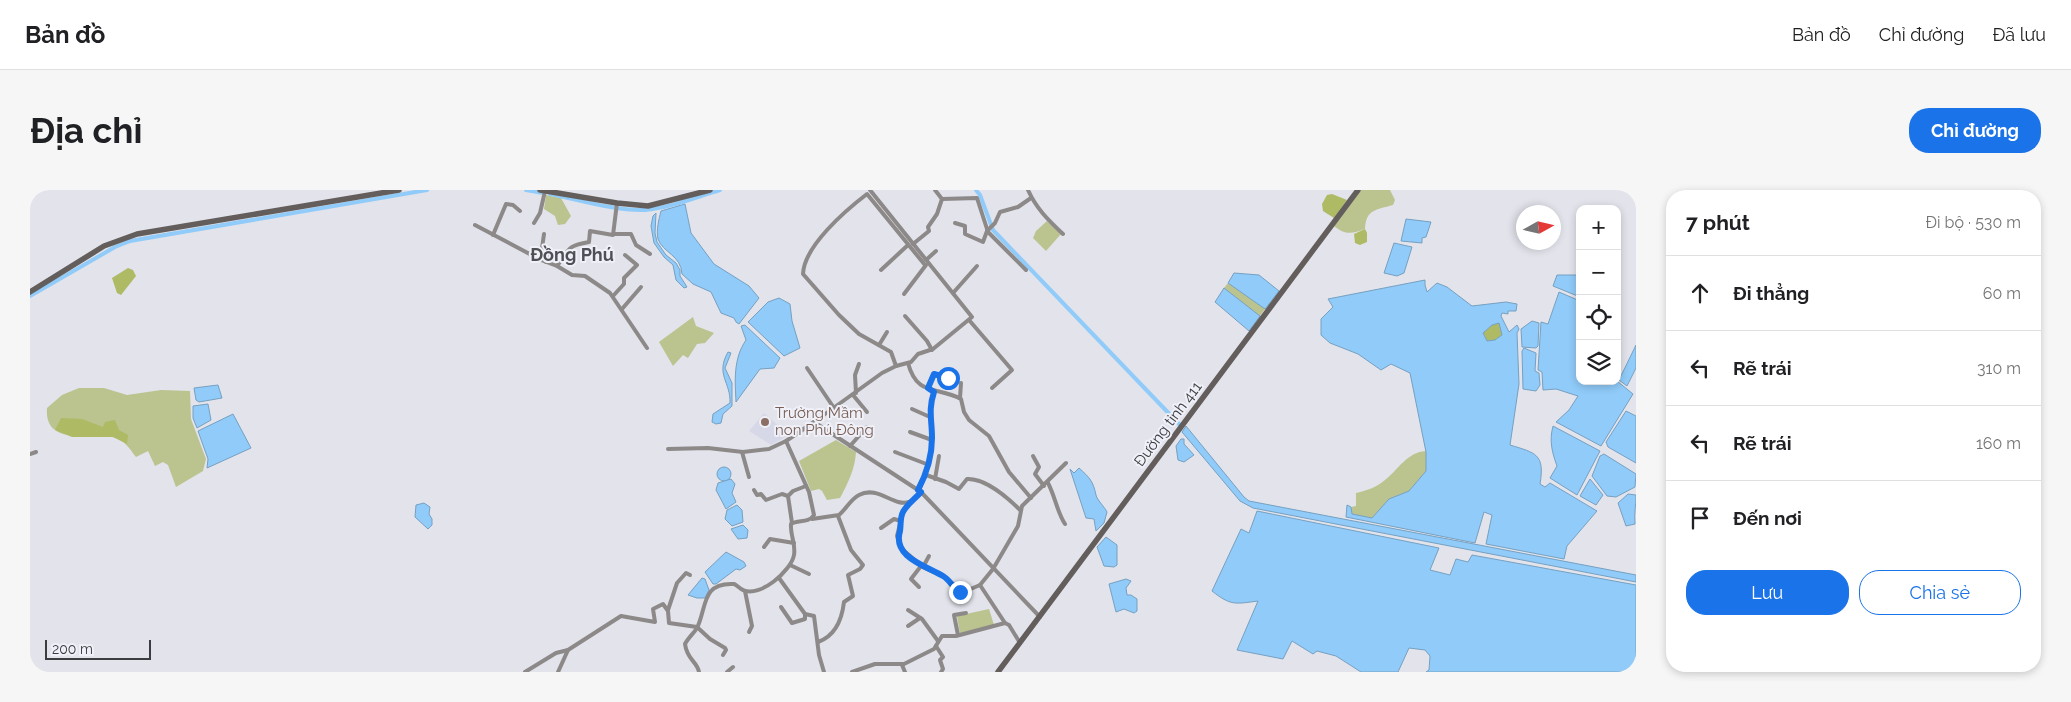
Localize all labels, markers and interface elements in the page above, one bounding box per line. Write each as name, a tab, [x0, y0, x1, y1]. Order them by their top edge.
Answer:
text: Bản đồ	[25, 20, 105, 49]
text: Bản đồ	[1792, 24, 1851, 45]
text: Chỉ đường	[1879, 24, 1964, 45]
text: Đã lưu	[1992, 24, 2046, 45]
button: Chỉ đường	[1909, 108, 2041, 153]
text: Địa chỉ	[30, 110, 142, 151]
north arrow	[1516, 205, 1561, 250]
map controls	[1576, 205, 1621, 385]
button: +	[1576, 205, 1621, 250]
text: 7 phút	[1686, 210, 1750, 235]
text: Đi bộ · 530 m	[1925, 213, 2021, 232]
district label: Đồng Phú	[530, 244, 614, 265]
button: −	[1576, 250, 1621, 295]
icon: ahead	[1686, 279, 1714, 307]
text: Đi thẳng	[1733, 282, 1809, 304]
text: 60 m	[1983, 284, 2021, 303]
button: locate	[1576, 295, 1621, 340]
button: layers	[1576, 340, 1621, 385]
icon: left	[1686, 354, 1714, 382]
text: Rẽ trái	[1733, 357, 1792, 379]
text: 310 m	[1977, 359, 2021, 378]
route start	[937, 367, 960, 390]
street label: Đường tỉnh 411	[1130, 378, 1206, 470]
place label: Trường Mầm non Phú Đông	[775, 404, 874, 439]
marker: Trường Mầm non Phú Đông	[759, 416, 771, 428]
icon: left	[1686, 429, 1714, 457]
text: Rẽ trái	[1733, 432, 1792, 454]
text: 160 m	[1976, 434, 2021, 453]
icon: arrive	[1686, 504, 1714, 532]
text: Đến nơi	[1733, 507, 1802, 529]
button: Lưu	[1686, 570, 1849, 615]
button: Chia sẻ	[1859, 570, 2021, 615]
route end	[949, 581, 972, 604]
scale bar	[45, 637, 151, 660]
text: 200 m	[52, 641, 93, 657]

